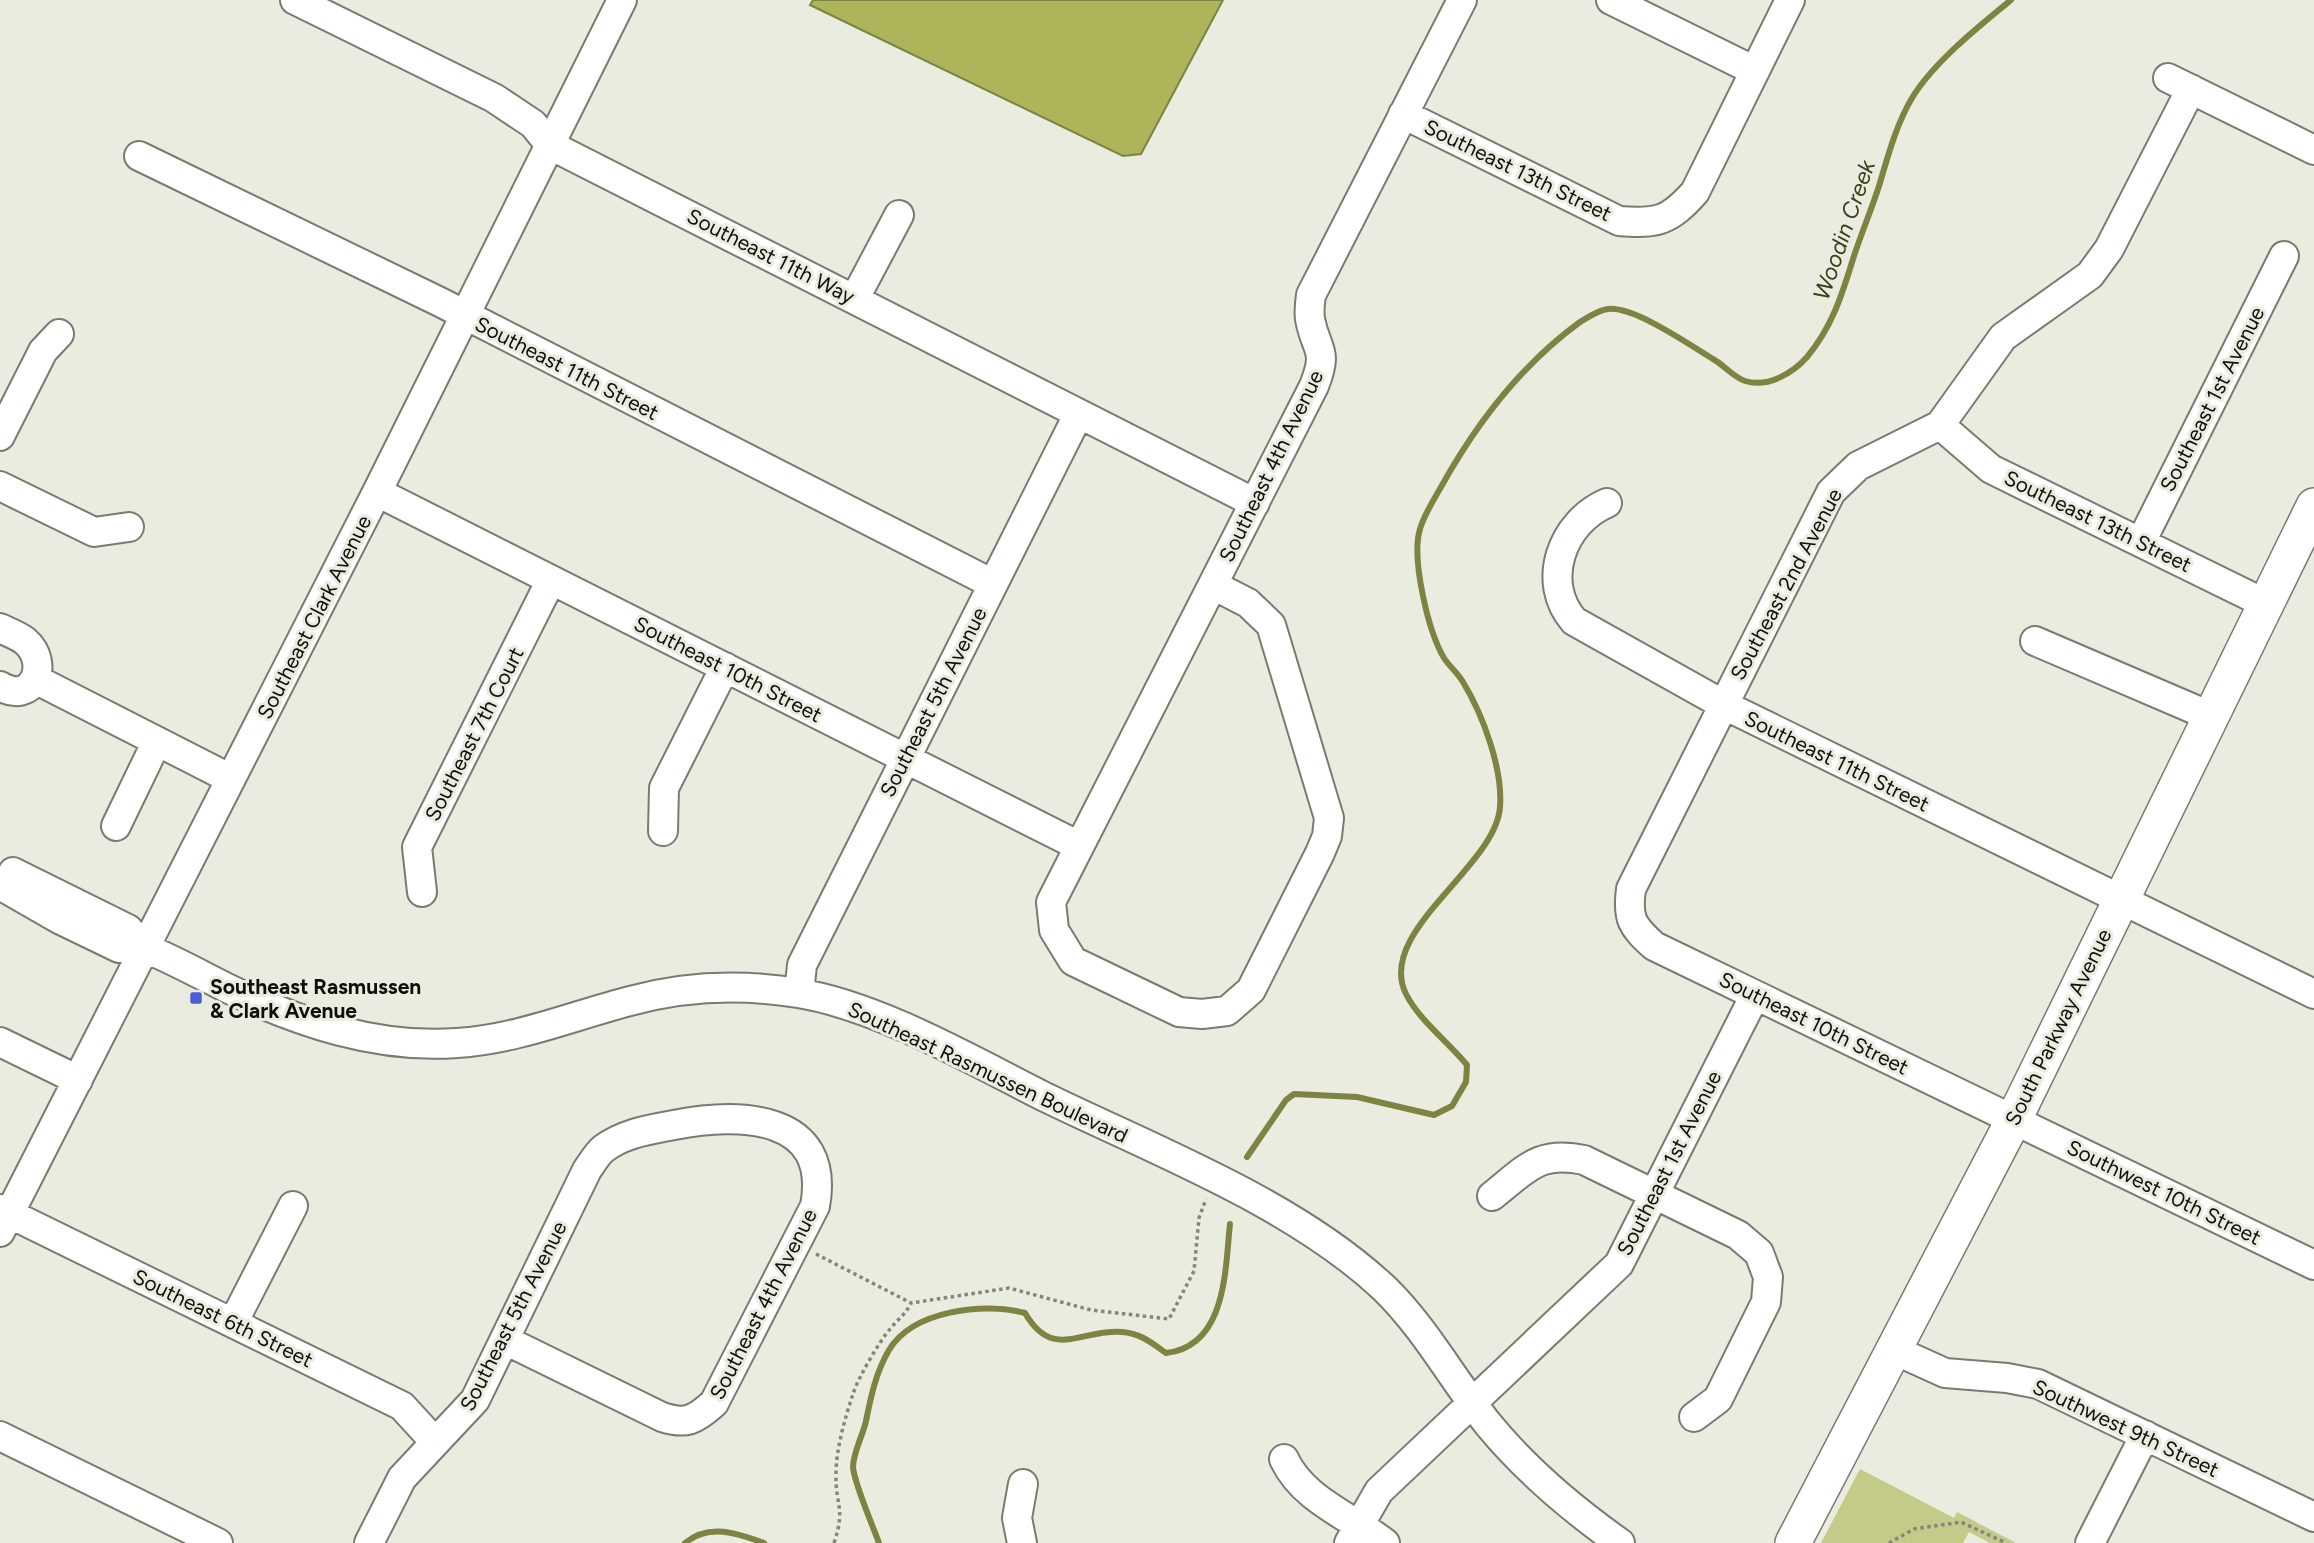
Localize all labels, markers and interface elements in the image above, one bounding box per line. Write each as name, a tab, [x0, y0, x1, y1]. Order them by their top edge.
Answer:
street label: Southeast 13th Street	[1420, 114, 1616, 226]
water label: Woodin Creek	[1807, 156, 1881, 304]
street label: Southeast 11th Way	[683, 203, 859, 309]
street label: Southeast 1st Avenue	[2155, 302, 2269, 496]
street label: Southeast 11th Street	[471, 311, 663, 425]
street label: Southeast 4th Avenue	[1214, 366, 1328, 566]
street label: Southeast 13th Street	[2000, 465, 2196, 577]
street label: Southeast 2nd Avenue	[1725, 484, 1847, 684]
street label: Southeast Clark Avenue	[252, 511, 376, 723]
street label: Southeast 5th Avenue	[874, 603, 992, 801]
street label: Southeast 10th Street	[630, 611, 826, 727]
street label: Southeast 7th Court	[419, 643, 529, 825]
street label: Southeast 11th Street	[1741, 705, 1934, 817]
street label: South Parkway Avenue	[2000, 925, 2116, 1129]
street label: Southeast 10th Street	[1715, 966, 1913, 1080]
place label: Southeast Rasmussen & Clark Avenue	[210, 974, 421, 1023]
marker: Southeast Rasmussen & Clark Avenue	[188, 990, 204, 1006]
street label: Southeast Rasmussen Boulevard	[844, 996, 1132, 1148]
street label: Southeast 1st Avenue	[1612, 1066, 1726, 1260]
street label: Southwest 10th Street	[2063, 1134, 2265, 1250]
street label: Southeast 4th Avenue	[704, 1205, 822, 1403]
street label: Southeast 5th Avenue	[454, 1217, 572, 1415]
street label: Southeast 6th Street	[129, 1264, 317, 1372]
street label: Southwest 9th Street	[2029, 1374, 2223, 1482]

